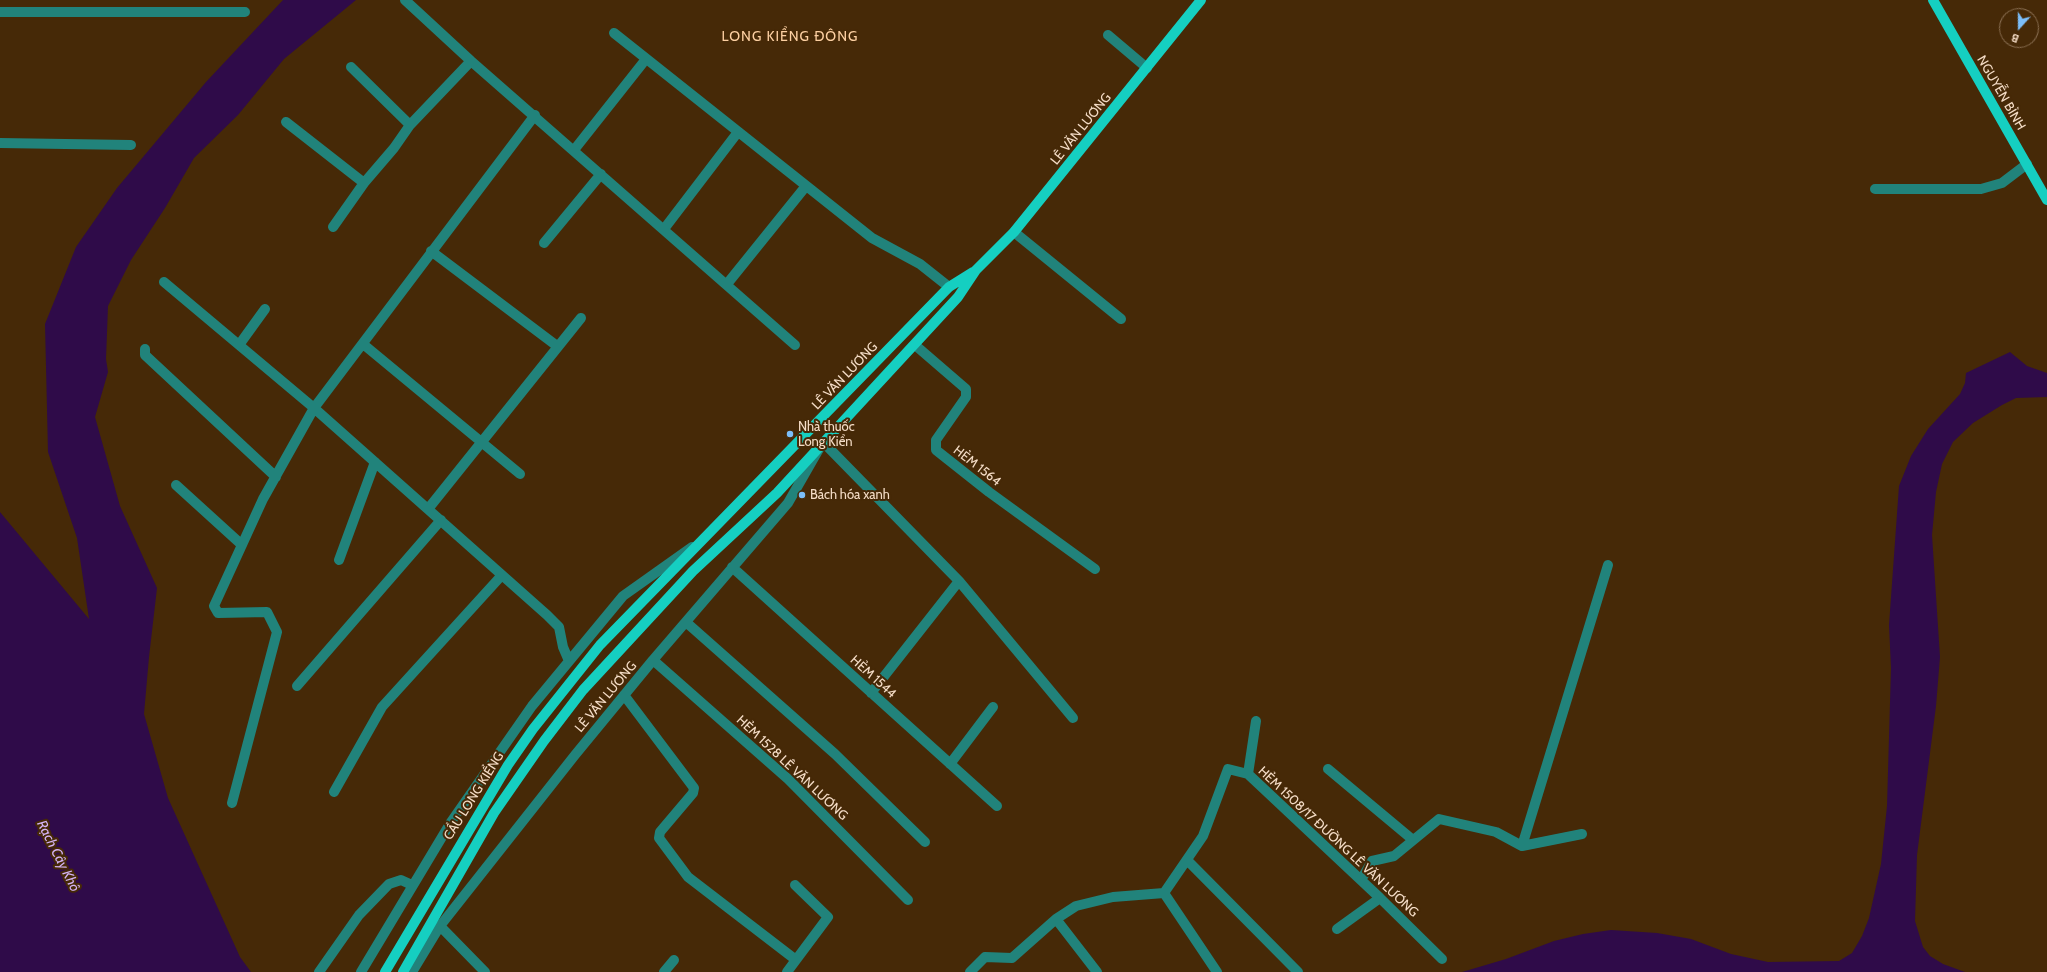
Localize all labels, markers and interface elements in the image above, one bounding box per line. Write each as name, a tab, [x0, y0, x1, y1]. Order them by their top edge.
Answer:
north arrow	[1999, 8, 2039, 48]
district label: LONG KIỂNG ĐÔNG	[722, 29, 858, 45]
text: B	[2009, 31, 2021, 46]
street label: NGUYỄN BÌNH	[1973, 53, 2029, 133]
street label: LÊ VĂN LƯƠNG	[1047, 90, 1115, 168]
street label: LÊ VĂN LƯƠNG	[809, 339, 881, 413]
place label: Nhà thuốc Long Kiển	[798, 419, 855, 450]
marker: Nhà thuốc Long Kiển	[785, 429, 795, 439]
street label: HẺM 1564	[950, 443, 1004, 489]
place label: Bách hóa xanh	[810, 487, 890, 503]
marker: Bách hóa xanh	[797, 490, 807, 500]
street label: HẺM 1544	[847, 652, 899, 702]
street label: LÊ VĂN LƯƠNG	[572, 658, 640, 736]
street label: HẺM 1528 LÊ VĂN LƯƠNG	[733, 712, 851, 824]
street label: CẦU LONG KIỂNG	[441, 749, 507, 843]
street label: HẺM 1508/17 ĐƯỜNG LÊ VĂN LƯƠNG	[1255, 764, 1421, 920]
water label: Rạch Cây Khô	[33, 818, 83, 894]

